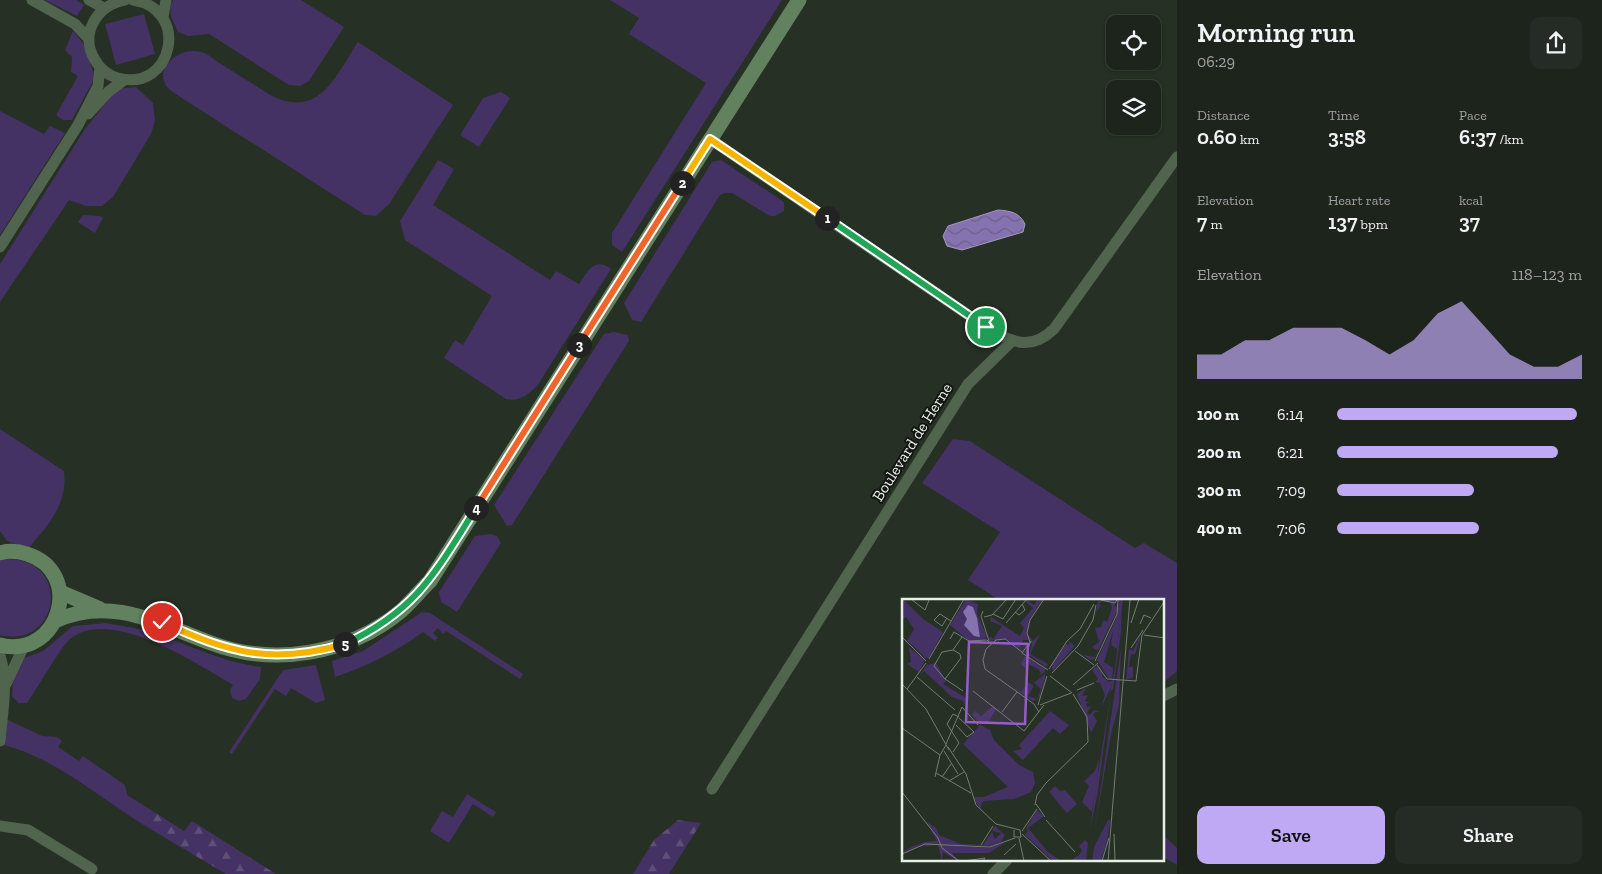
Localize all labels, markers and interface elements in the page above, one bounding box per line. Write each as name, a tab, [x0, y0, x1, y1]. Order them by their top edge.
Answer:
map controls	[1106, 15, 1161, 135]
button: locate	[1106, 15, 1161, 70]
text: Morning run	[1197, 16, 1355, 49]
button: share	[1530, 17, 1582, 69]
text: 06:29	[1197, 52, 1235, 71]
button: layers	[1106, 80, 1161, 135]
text: Distance	[1197, 107, 1250, 124]
text: Time	[1328, 107, 1359, 124]
text: Pace	[1459, 107, 1487, 124]
text: 0.60	[1197, 124, 1237, 149]
text: 3:58	[1328, 124, 1366, 149]
text: 6:37	[1459, 124, 1496, 149]
text: km	[1237, 131, 1259, 148]
text: /km	[1496, 131, 1524, 148]
pin: 2	[670, 170, 694, 196]
text: 2	[679, 175, 686, 192]
text: Elevation	[1197, 192, 1254, 209]
text: Heart rate	[1328, 192, 1390, 209]
text: kcal	[1459, 192, 1483, 209]
pin: 1	[814, 206, 840, 230]
text: 7	[1197, 209, 1207, 234]
text: 137	[1328, 209, 1357, 234]
text: 37	[1459, 209, 1480, 234]
text: 1	[825, 210, 830, 227]
text: m	[1207, 216, 1222, 233]
text: bpm	[1357, 216, 1388, 233]
text: Elevation	[1197, 265, 1262, 284]
text: 118–123 m	[1512, 265, 1582, 284]
pin	[965, 306, 1007, 348]
icon: arrive	[972, 313, 1000, 341]
pin: 3	[566, 332, 592, 358]
text: 3	[576, 337, 583, 354]
street label: Boulevard de Herne	[868, 379, 956, 505]
text: 100 m	[1197, 405, 1239, 424]
text: 6:14	[1277, 405, 1304, 424]
text: 200 m	[1197, 443, 1241, 462]
text: 6:21	[1277, 443, 1303, 462]
text: 300 m	[1197, 481, 1241, 500]
text: 7:09	[1277, 481, 1306, 500]
pin: 4	[464, 496, 488, 520]
text: 4	[473, 500, 480, 517]
text: 400 m	[1197, 519, 1242, 538]
text: 7:06	[1277, 519, 1306, 538]
inset map	[902, 599, 1164, 862]
pin	[141, 601, 183, 643]
icon: check	[148, 608, 176, 636]
pin: 5	[332, 632, 358, 656]
text: 5	[342, 636, 349, 653]
button: Save	[1197, 806, 1385, 864]
button: Share	[1395, 806, 1582, 864]

